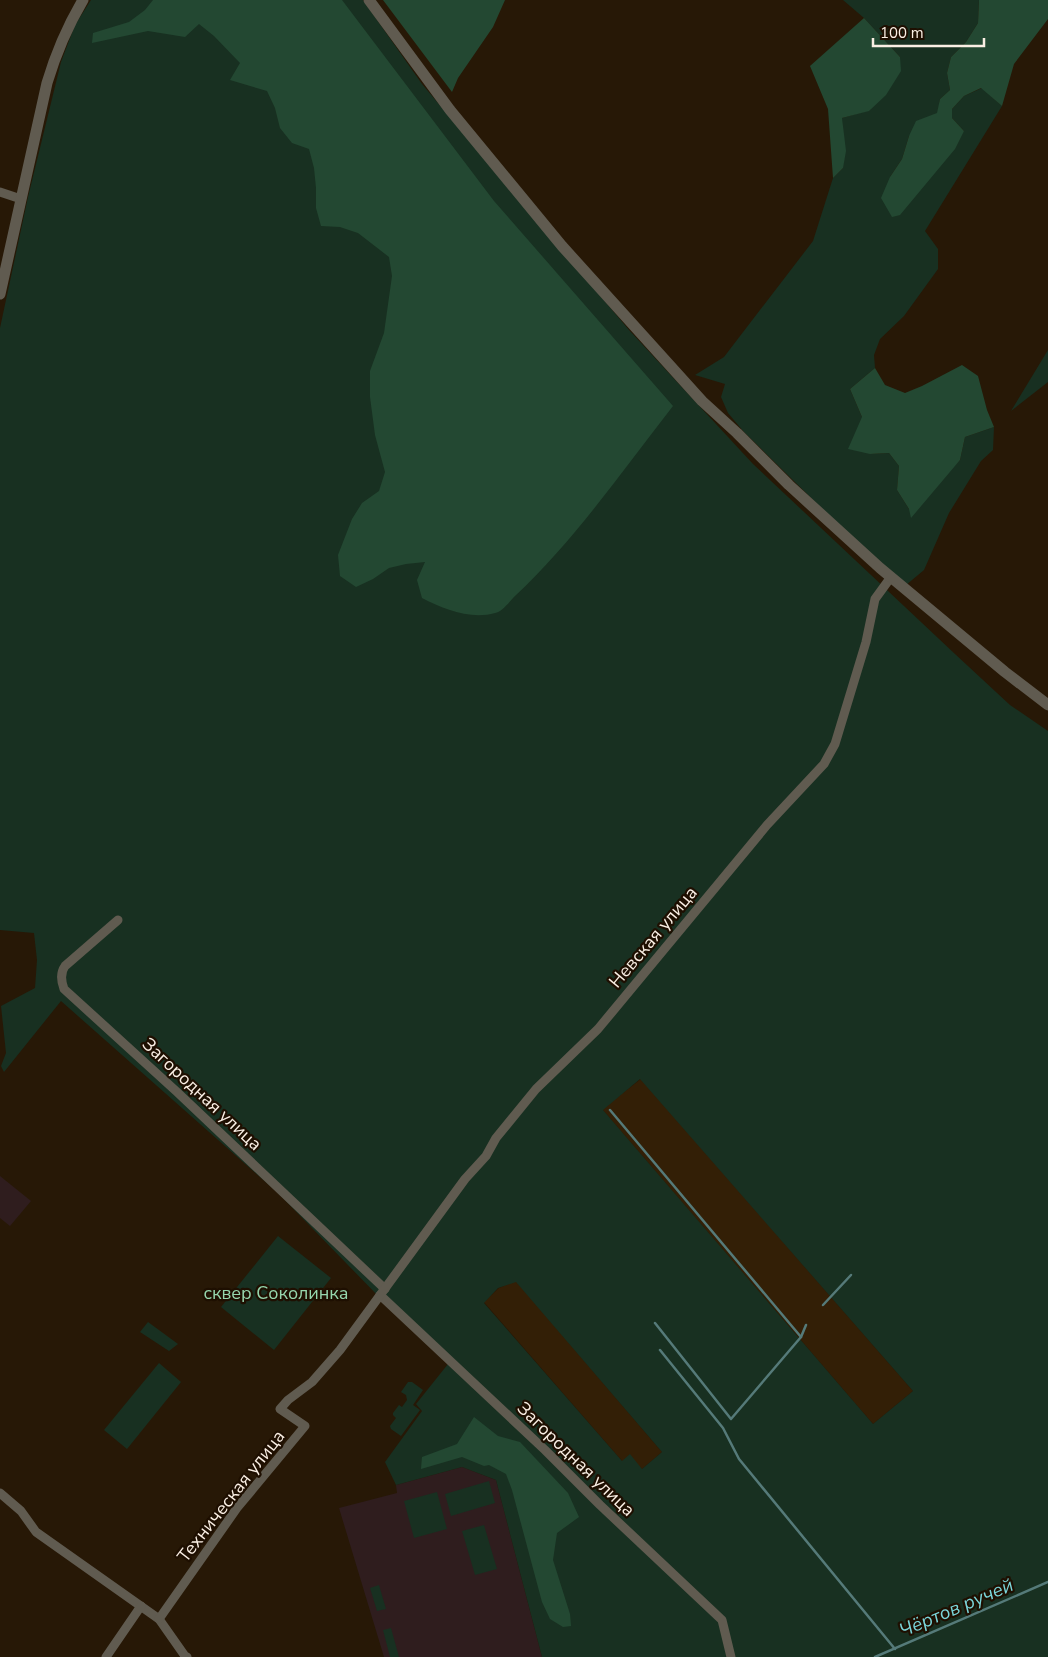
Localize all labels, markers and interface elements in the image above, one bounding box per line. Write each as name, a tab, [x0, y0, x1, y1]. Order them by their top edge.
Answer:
scale bar	[873, 15, 984, 47]
text: 100 m	[880, 23, 924, 43]
street label: Невская улица	[603, 881, 703, 993]
street label: Загородная улица	[137, 1032, 267, 1156]
park label: сквер Соколинка	[203, 1281, 349, 1305]
street label: Загородная улица	[512, 1396, 640, 1522]
street label: Техническая улица	[172, 1425, 290, 1567]
water label: Чёртов ручей	[895, 1572, 1018, 1644]

